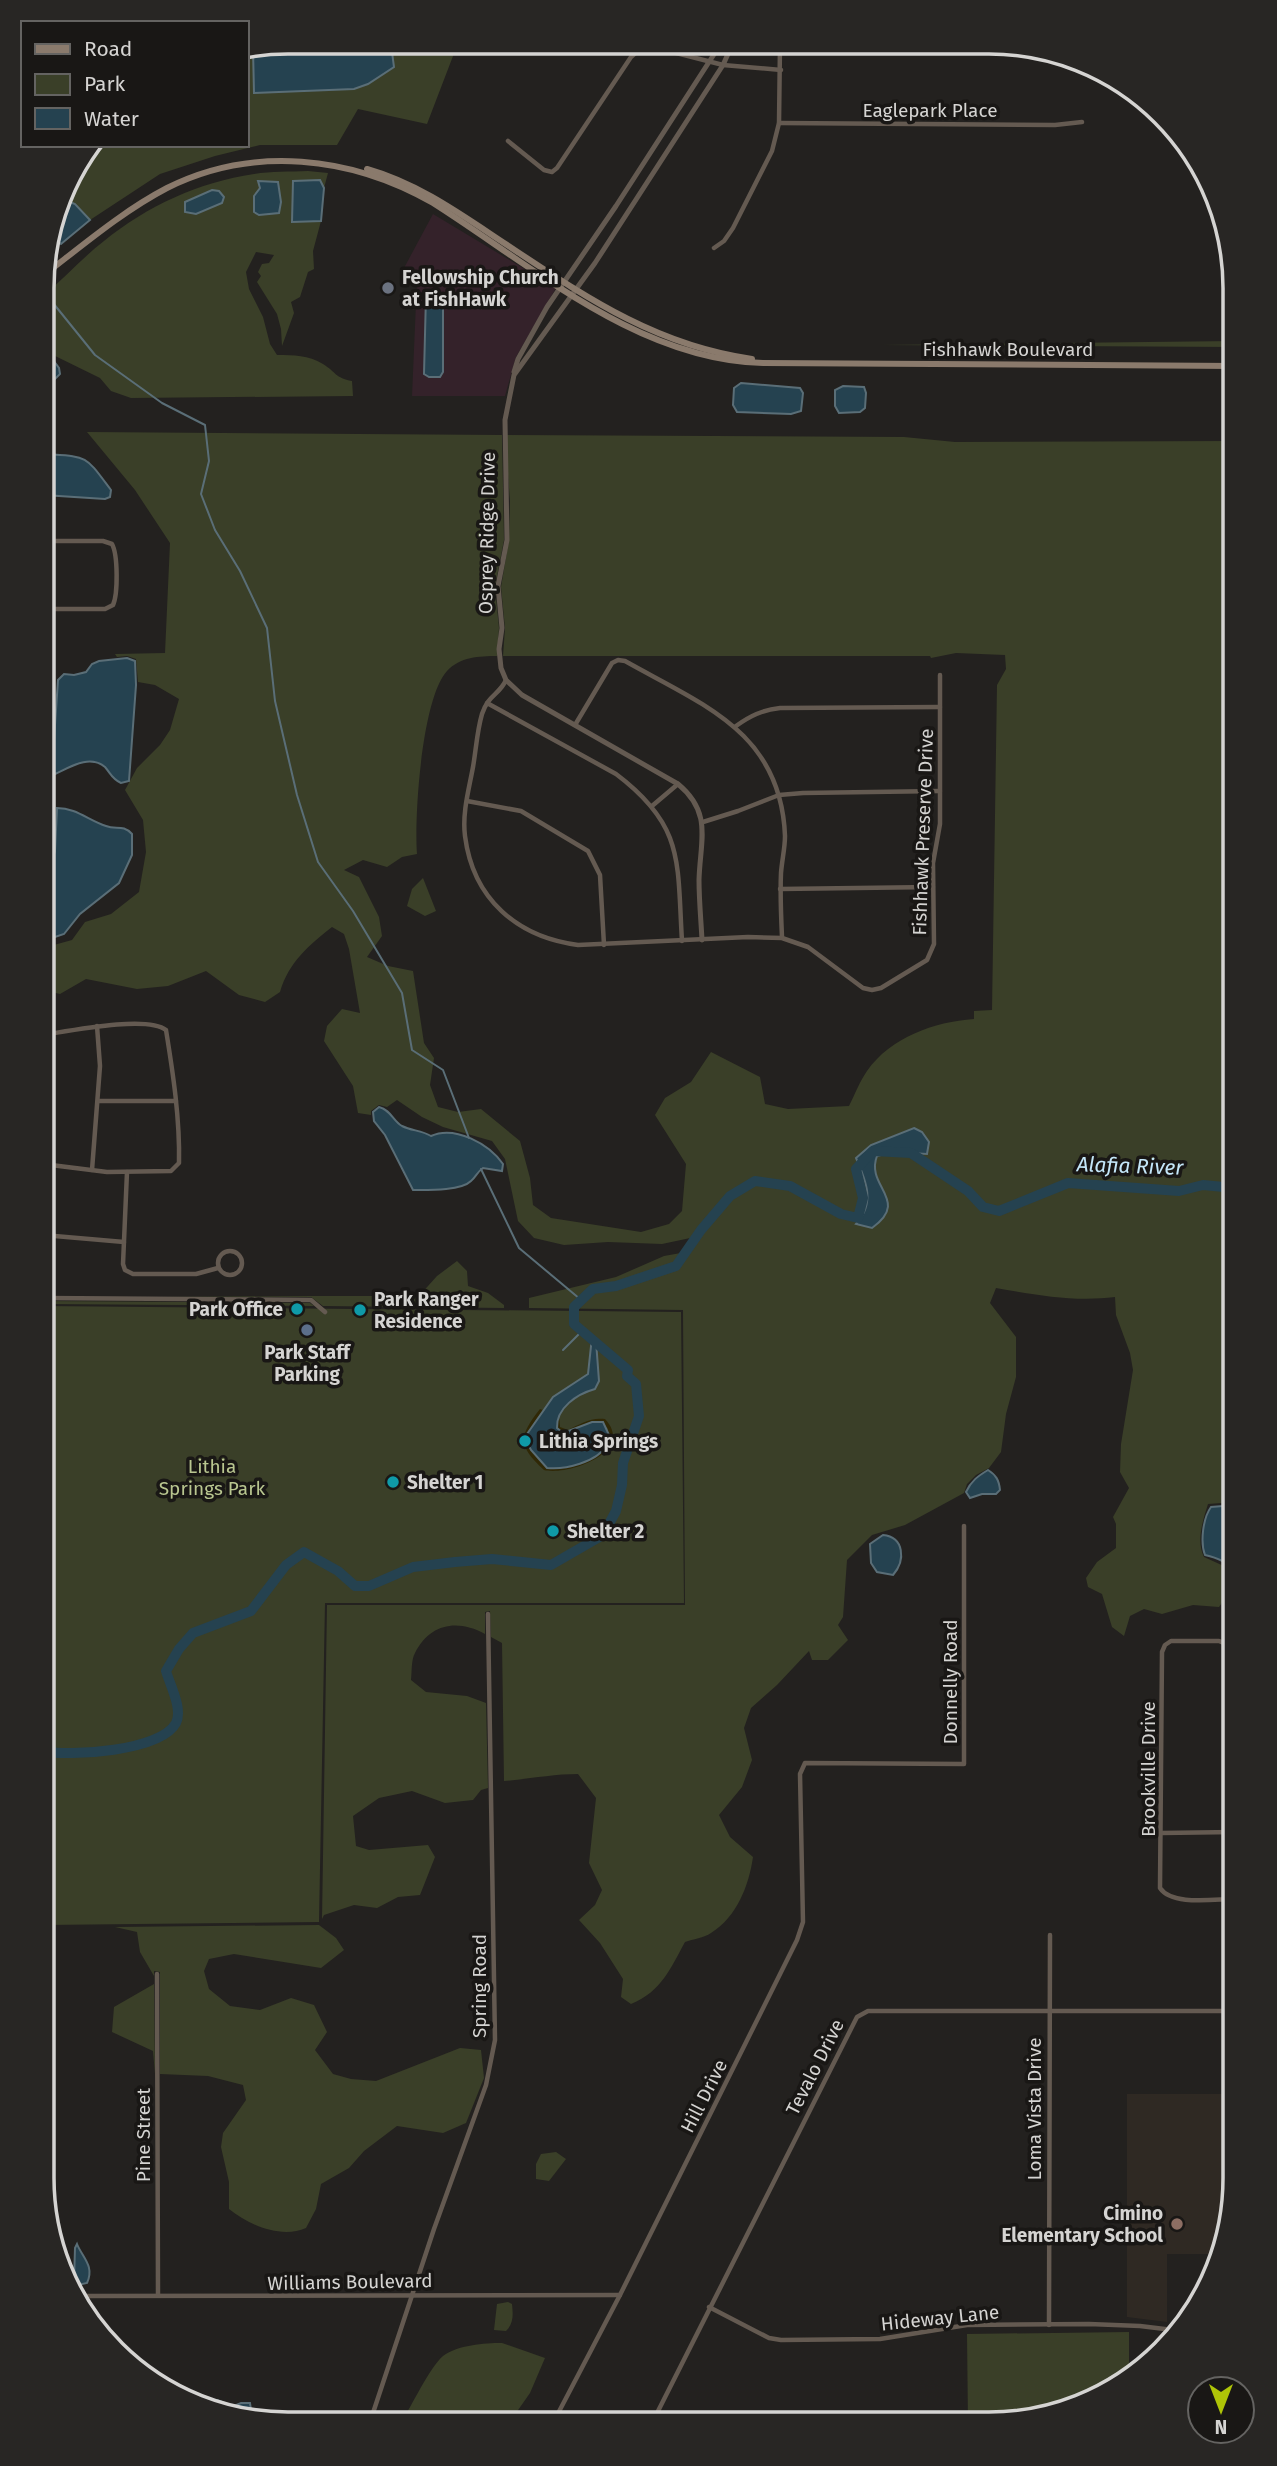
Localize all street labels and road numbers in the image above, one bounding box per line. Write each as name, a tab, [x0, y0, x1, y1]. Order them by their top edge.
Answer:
street label: Eaglepark Place	[862, 99, 998, 122]
street label: Fishhawk Boulevard	[923, 338, 1093, 361]
street label: Osprey Ridge Drive	[474, 452, 500, 614]
street label: Fishhawk Preserve Drive	[908, 728, 938, 936]
street label: Donnelly Road	[939, 1619, 962, 1745]
street label: Brookville Drive	[1137, 1701, 1160, 1837]
street label: Spring Road	[468, 1934, 491, 2038]
street label: Tevalo Drive	[781, 2015, 849, 2119]
street label: Loma Vista Drive	[1023, 2037, 1046, 2181]
street label: Hill Drive	[676, 2056, 732, 2136]
street label: Pine Street	[132, 2088, 155, 2182]
street label: Williams Boulevard	[267, 2269, 433, 2295]
street label: Hideway Lane	[880, 2300, 1000, 2336]

